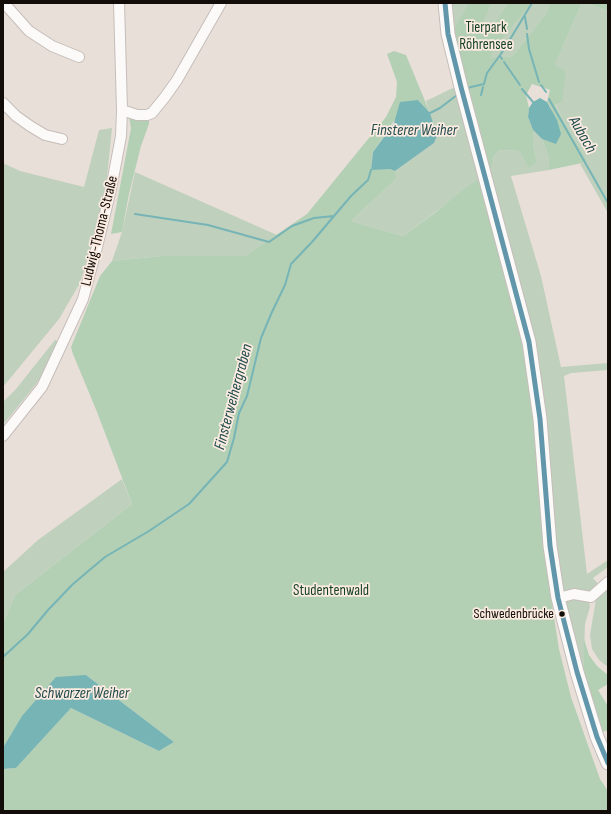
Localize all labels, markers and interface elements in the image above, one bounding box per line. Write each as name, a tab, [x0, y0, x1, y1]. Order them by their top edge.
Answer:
park label: Tierpark Röhrensee	[459, 19, 513, 54]
water label: Aubach	[564, 113, 600, 157]
water label: Finsterer Weiher	[371, 121, 457, 141]
street label: Ludwig-Thoma-Straße	[78, 174, 122, 288]
water label: Finsterweihergraben	[211, 342, 257, 452]
park label: Studentenwald	[293, 582, 369, 600]
place label: Schwedenbrücke	[474, 606, 554, 622]
marker: Schwedenbrücke	[557, 609, 567, 619]
water label: Schwarzer Weiher	[35, 684, 129, 704]

